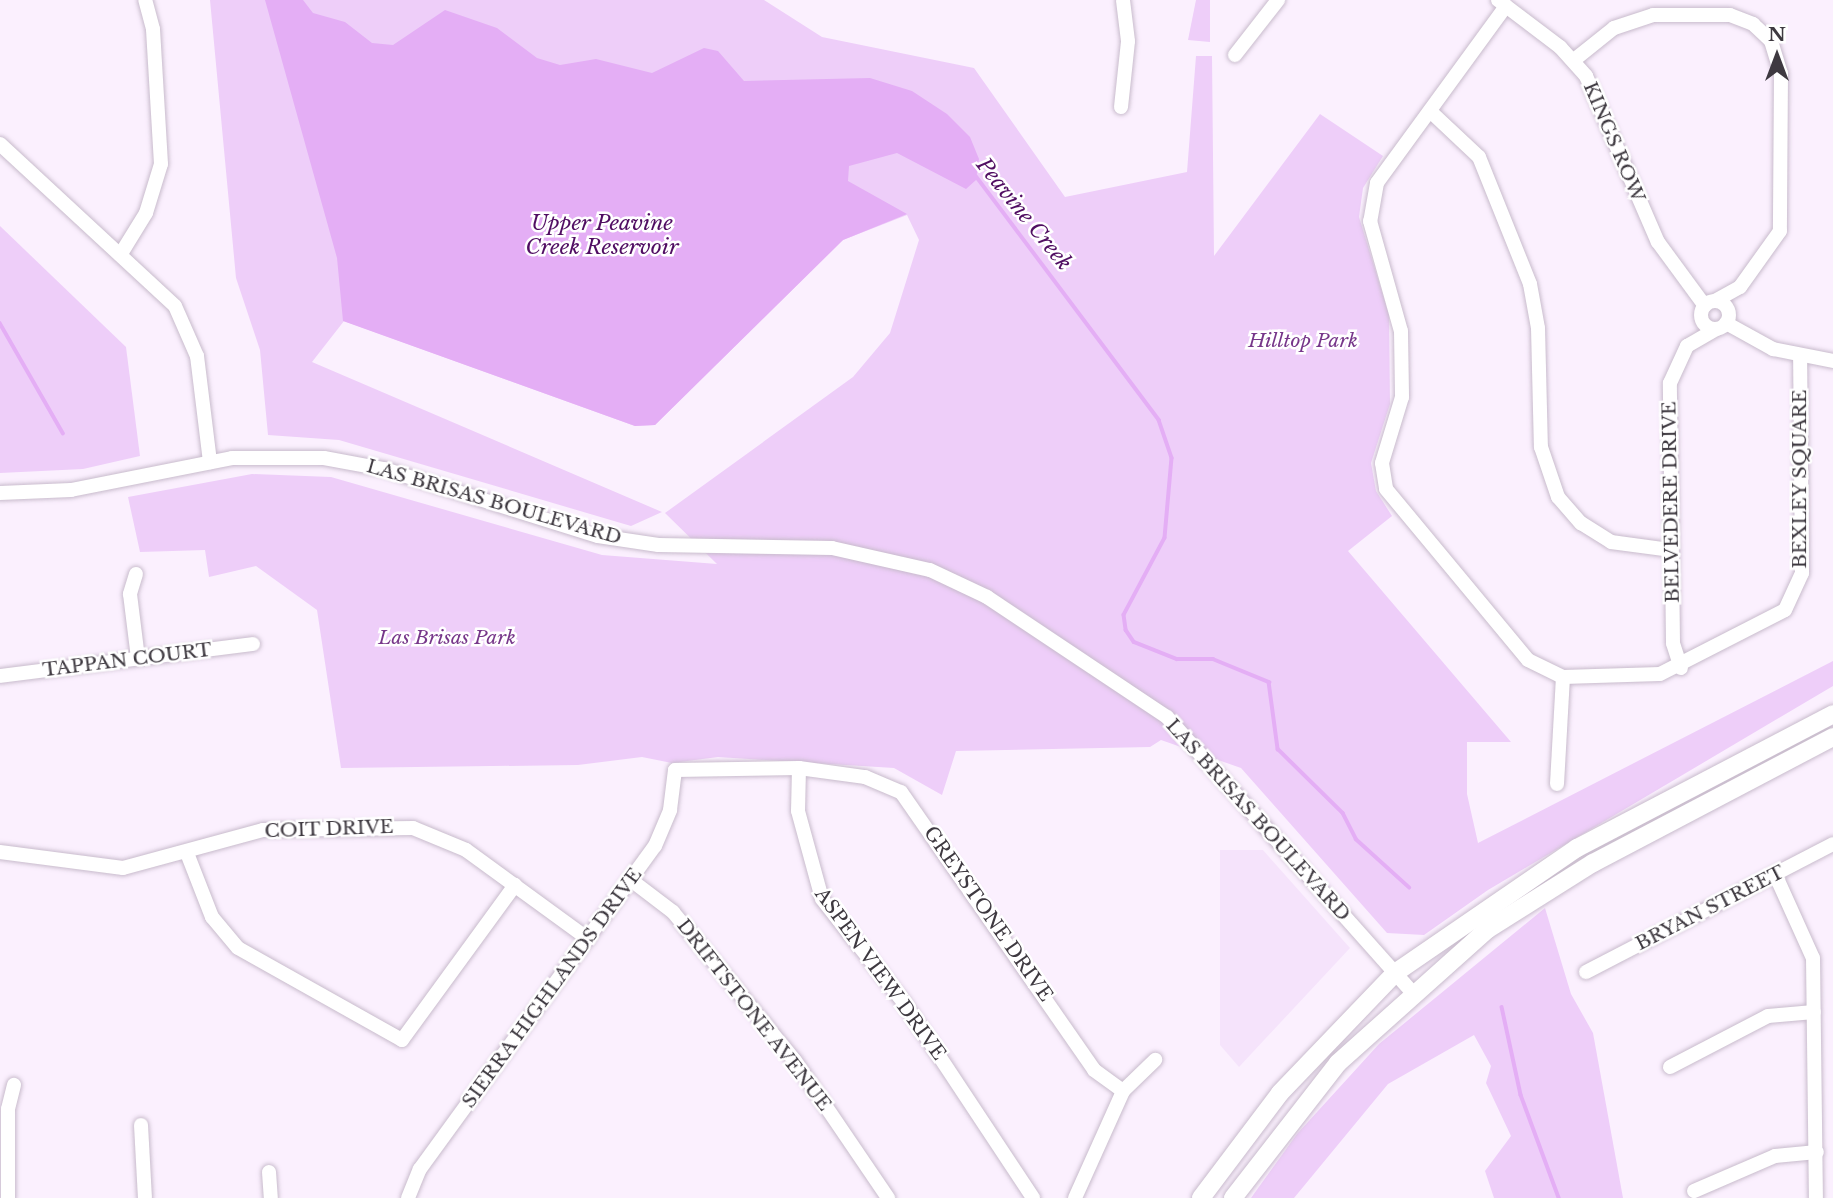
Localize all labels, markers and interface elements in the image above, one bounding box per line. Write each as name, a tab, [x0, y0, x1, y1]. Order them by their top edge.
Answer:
north arrow	[1742, 21, 1812, 91]
text: N	[1768, 23, 1786, 46]
street label: KINGS ROW	[1578, 79, 1650, 205]
water label: Peavine Creek	[971, 153, 1077, 275]
water label: Upper Peavine Creek Reservoir	[525, 210, 679, 260]
park label: Hilltop Park	[1248, 330, 1358, 352]
street label: BEXLEY SQUARE	[1789, 389, 1811, 569]
street label: BELVEDERE DRIVE	[1658, 401, 1684, 603]
street label: LAS BRISAS BOULEVARD	[364, 455, 624, 549]
park label: Las Brisas Park	[378, 627, 516, 649]
street label: TAPPAN COURT	[41, 638, 213, 682]
street label: LAS BRISAS BOULEVARD	[1161, 714, 1355, 926]
street label: COIT DRIVE	[264, 815, 394, 843]
street label: GREYSTONE DRIVE	[919, 822, 1057, 1006]
street label: BRYAN STREET	[1632, 861, 1788, 955]
street label: SIERRA HIGHLANDS DRIVE	[457, 863, 647, 1113]
street label: ASPEN VIEW DRIVE	[809, 883, 951, 1065]
street label: DRIFTSTONE AVENUE	[672, 914, 836, 1116]

